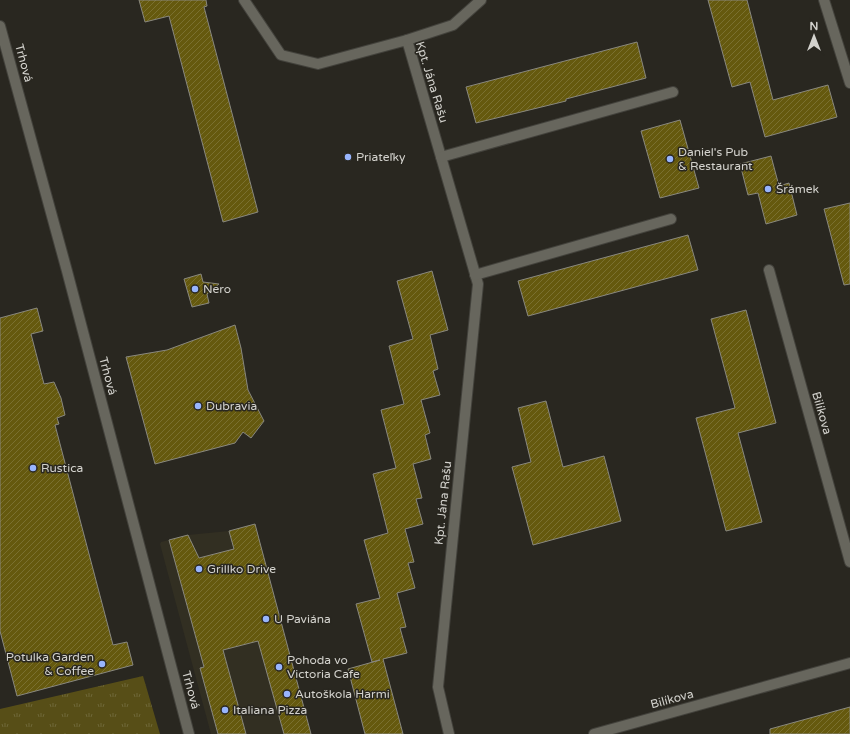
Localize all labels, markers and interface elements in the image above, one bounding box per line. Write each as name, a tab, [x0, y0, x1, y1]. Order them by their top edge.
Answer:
north arrow	[794, 16, 834, 56]
text: N	[810, 20, 818, 33]
street label: Kpt. Jána Rašu	[413, 40, 451, 124]
street label: Trhová	[12, 42, 36, 84]
place label: Daniel's Pub & Restaurant	[678, 145, 753, 173]
place label: Priateľky	[356, 150, 406, 164]
marker: Priateľky	[343, 152, 353, 162]
marker: Daniel's Pub & Restaurant	[665, 154, 675, 164]
place label: Šrámek	[776, 182, 819, 196]
marker: Šrámek	[763, 184, 773, 194]
place label: Nero	[203, 282, 231, 296]
marker: Nero	[190, 284, 200, 294]
street label: Trhová	[96, 355, 120, 397]
street label: Bilíkova	[809, 390, 835, 436]
place label: Dubravia	[206, 399, 257, 413]
marker: Dubravia	[193, 401, 203, 411]
street label: Kpt. Jána Rašu	[432, 460, 454, 546]
place label: Rustica	[41, 461, 83, 475]
marker: Rustica	[28, 463, 38, 473]
place label: Grillko Drive	[207, 562, 276, 576]
marker: Grillko Drive	[194, 564, 204, 574]
place label: U Paviána	[274, 612, 331, 626]
marker: U Paviána	[261, 614, 271, 624]
place label: Potulka Garden & Coffee	[6, 650, 94, 678]
place label: Pohoda vo Victoria Cafe	[287, 653, 360, 681]
marker: Potulka Garden & Coffee	[97, 659, 107, 669]
marker: Pohoda vo Victoria Cafe	[274, 662, 284, 672]
street label: Trhová	[179, 669, 203, 711]
place label: Autoškola Harmi	[295, 687, 390, 701]
street label: Bilíkova	[649, 687, 695, 711]
marker: Autoškola Harmi	[282, 689, 292, 699]
place label: Italiana Pizza	[233, 703, 307, 717]
marker: Italiana Pizza	[220, 705, 230, 715]

